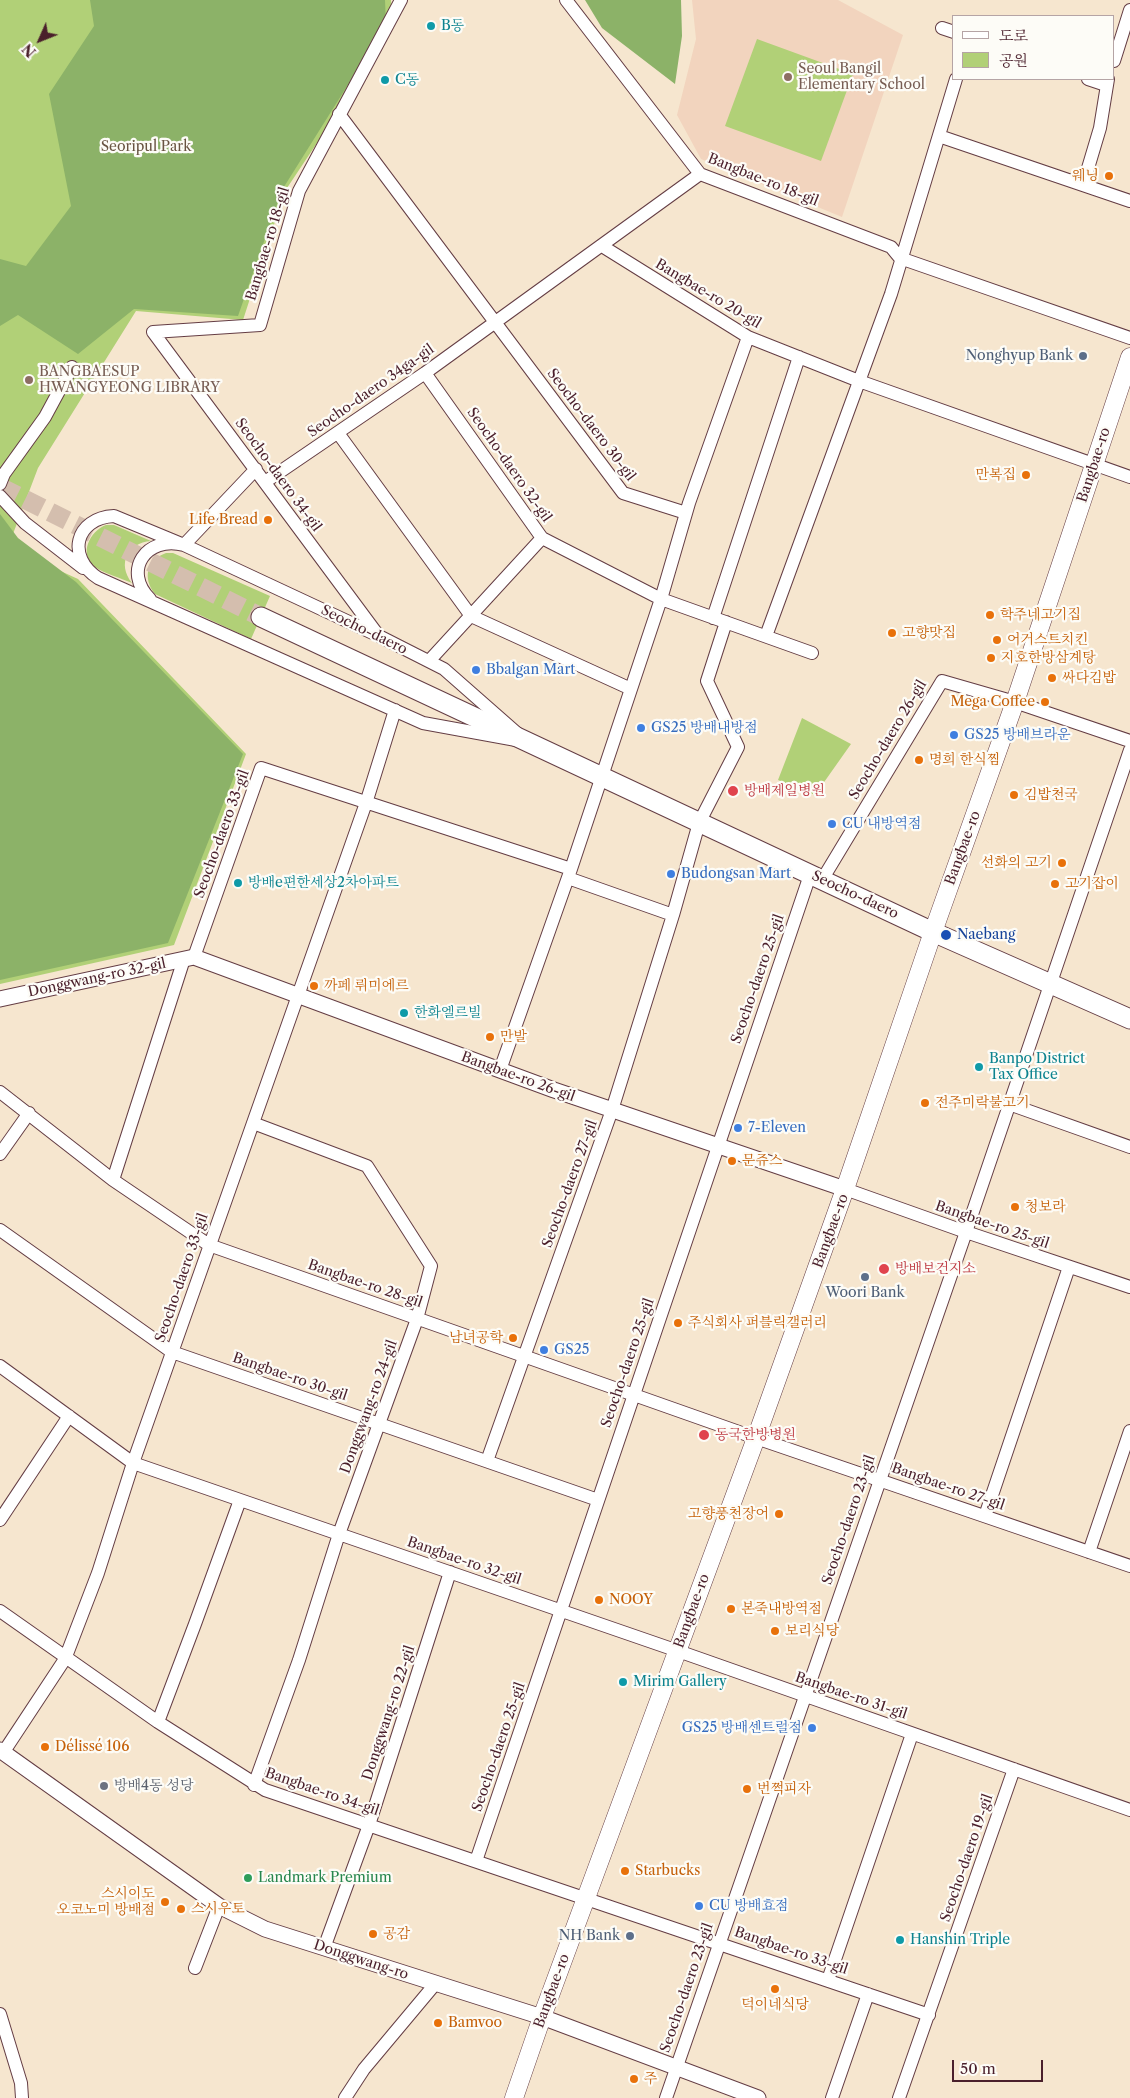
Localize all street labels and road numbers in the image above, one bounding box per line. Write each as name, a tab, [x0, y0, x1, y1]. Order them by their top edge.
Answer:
street label: Bangbae-ro 18-gil	[705, 150, 821, 210]
street label: Bangbae-ro 18-gil	[243, 185, 293, 303]
street label: Bangbae-ro 20-gil	[652, 256, 764, 332]
street label: Seocho-daero 34ga-gil	[305, 341, 437, 441]
street label: Seocho-daero 30-gil	[543, 365, 639, 485]
street label: Seocho-daero 32-gil	[463, 405, 555, 525]
street label: Seocho-daero 34-gil	[231, 415, 325, 535]
street label: Bangbae-ro	[1074, 425, 1114, 505]
street label: Seocho-daero	[318, 602, 410, 658]
street label: Seocho-daero 26-gil	[846, 677, 930, 803]
street label: Seocho-daero 33-gil	[191, 768, 253, 900]
street label: Bangbae-ro	[942, 809, 984, 887]
street label: Seocho-daero	[809, 868, 901, 922]
street label: Seocho-daero 25-gil	[728, 912, 788, 1046]
street label: Donggwang-ro 32-gil	[27, 955, 167, 1001]
street label: Bangbae-ro 26-gil	[459, 1049, 577, 1105]
street label: Seocho-daero 27-gil	[539, 1118, 601, 1250]
street label: Bangbae-ro	[810, 1192, 852, 1270]
street label: Bangbae-ro 25-gil	[933, 1198, 1051, 1252]
street label: Seocho-daero 33-gil	[152, 1211, 212, 1345]
street label: Bangbae-ro 28-gil	[306, 1257, 424, 1311]
street label: Seocho-daero 25-gil	[598, 1296, 658, 1430]
street label: Donggwang-ro 24-gil	[337, 1338, 401, 1476]
street label: Bangbae-ro 30-gil	[230, 1349, 350, 1405]
street label: Seocho-daero 23-gil	[819, 1453, 879, 1587]
street label: Bangbae-ro 27-gil	[889, 1460, 1007, 1514]
street label: Bangbae-ro 32-gil	[405, 1534, 523, 1588]
street label: Bangbae-ro	[671, 1572, 713, 1650]
street label: Donggwang-ro 22-gil	[359, 1643, 419, 1783]
street label: Bangbae-ro 31-gil	[793, 1669, 909, 1723]
street label: Seocho-daero 25-gil	[469, 1680, 529, 1814]
street label: Bangbae-ro 34-gil	[263, 1765, 381, 1819]
street label: Seocho-daero 19-gil	[937, 1792, 997, 1924]
street label: Seocho-daero 23-gil	[657, 1921, 717, 2055]
street label: Bangbae-ro 33-gil	[732, 1924, 850, 1978]
street label: Donggwang-ro	[311, 1937, 411, 1983]
street label: Bangbae-ro	[531, 1952, 573, 2030]

